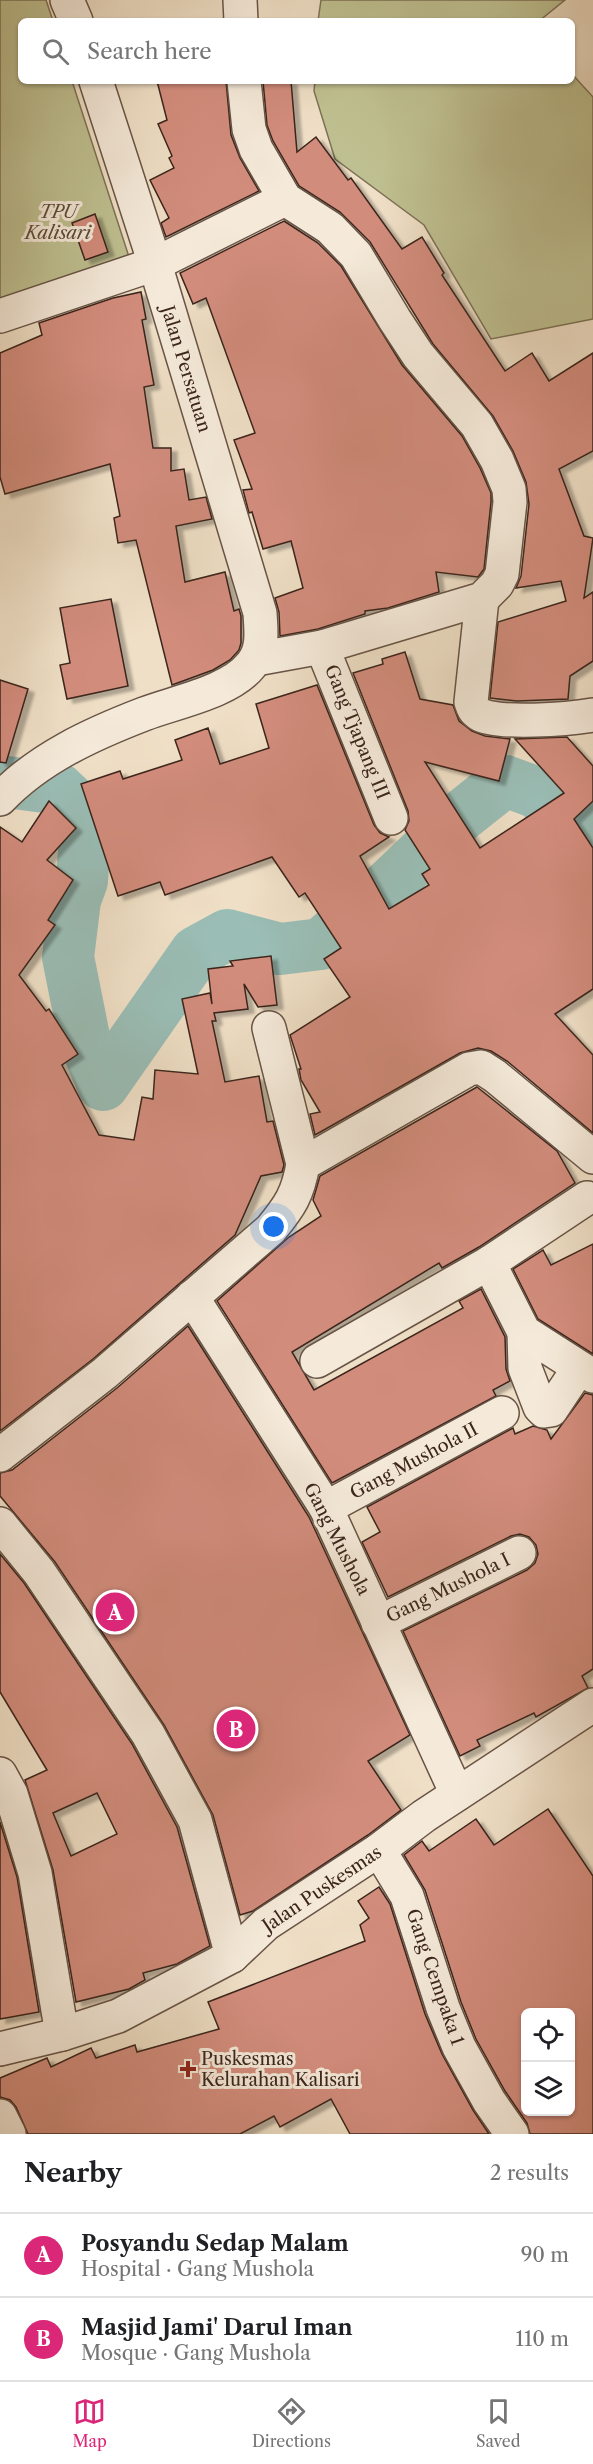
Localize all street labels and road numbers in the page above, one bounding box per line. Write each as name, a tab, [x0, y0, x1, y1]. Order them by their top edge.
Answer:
street label: Jalan Persatuan	[155, 300, 216, 435]
street label: Gang Tjapang III	[320, 661, 394, 803]
street label: Gang Mushola II	[346, 1418, 482, 1504]
street label: Gang Mushola	[299, 1479, 375, 1599]
street label: Gang Mushola I	[383, 1549, 513, 1627]
street label: Jalan Puskesmas	[256, 1841, 386, 1939]
street label: Gang Cempaka 1	[401, 1906, 469, 2048]

